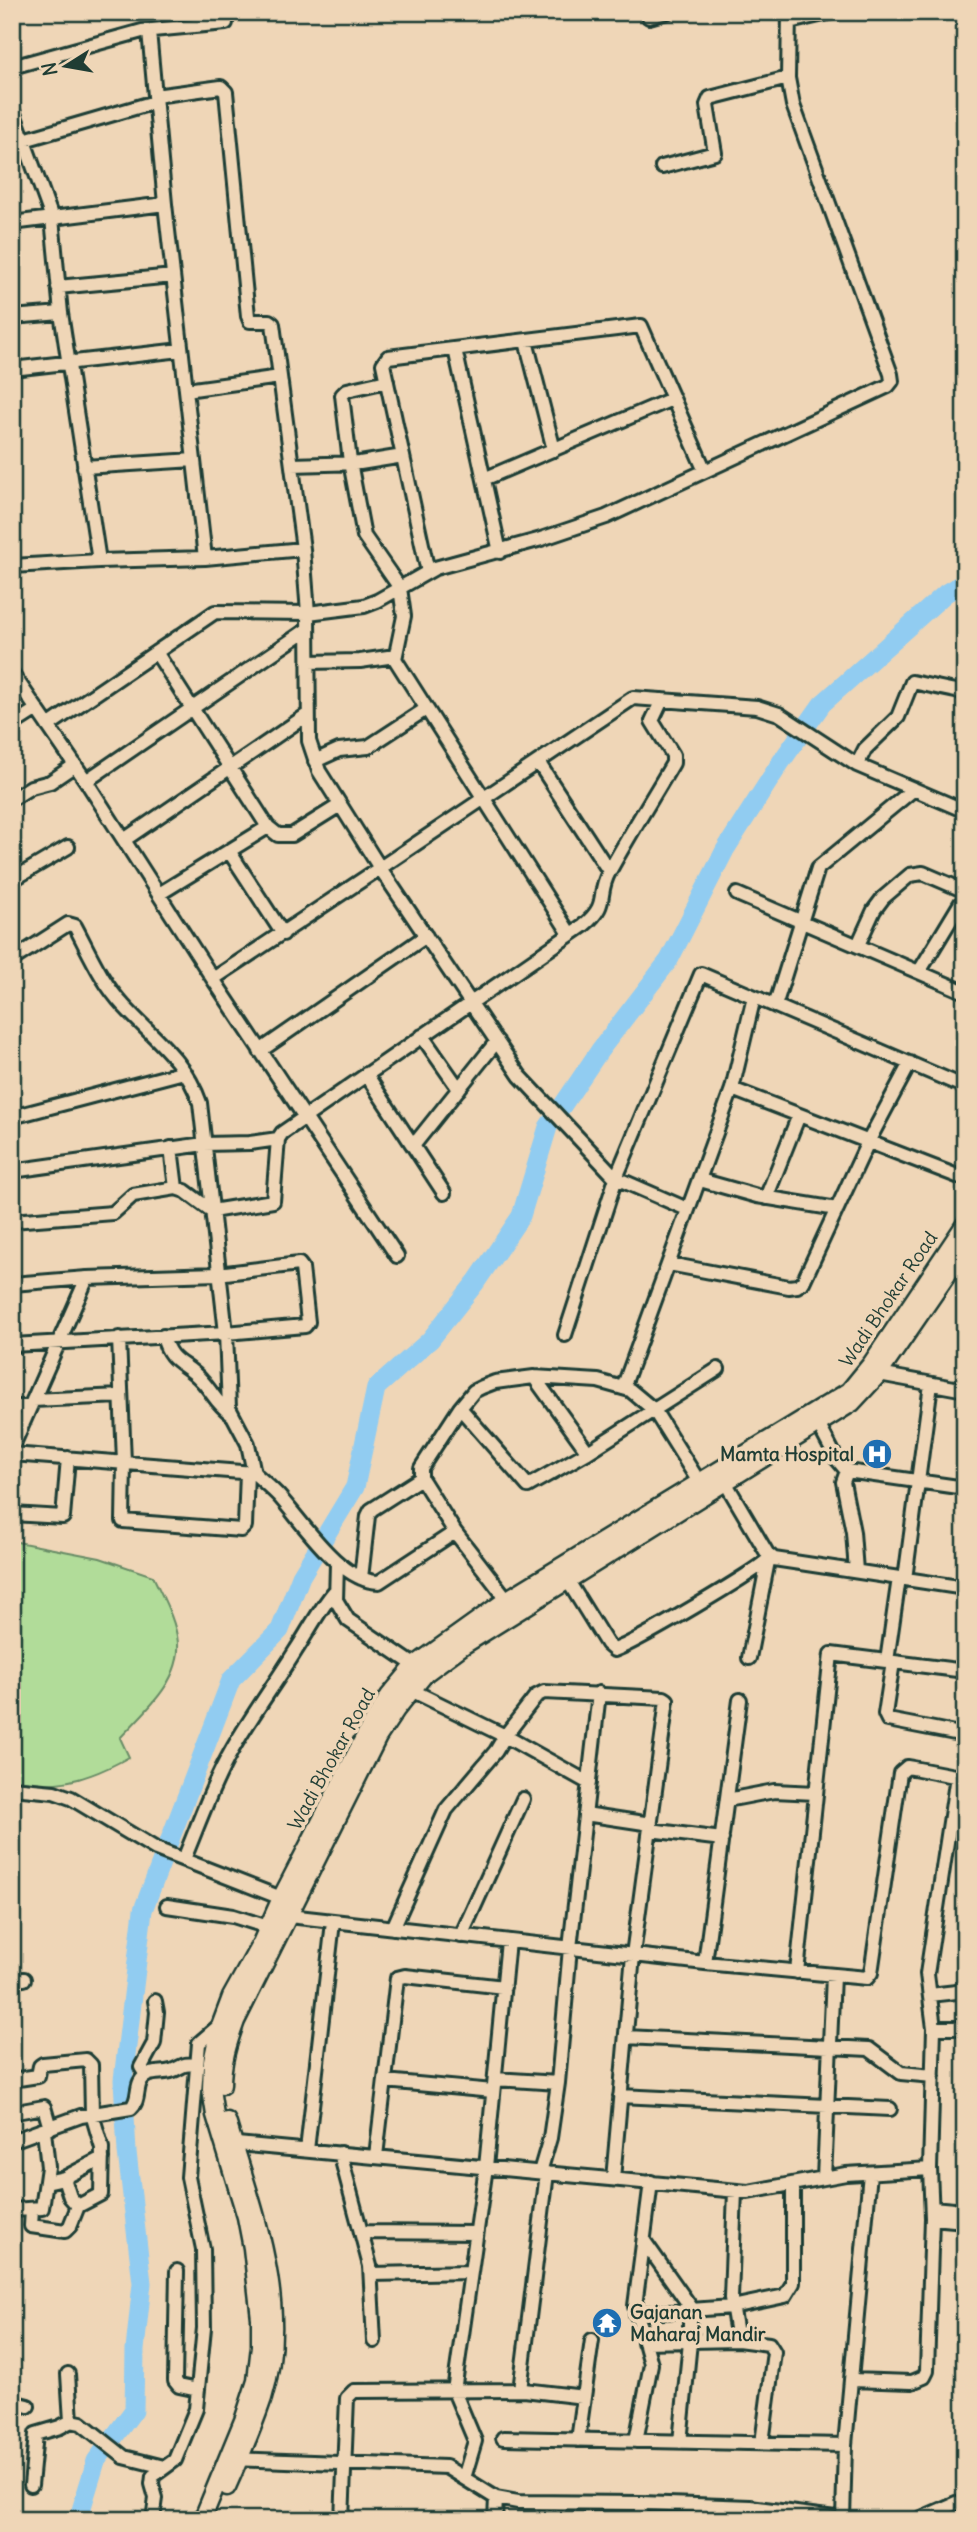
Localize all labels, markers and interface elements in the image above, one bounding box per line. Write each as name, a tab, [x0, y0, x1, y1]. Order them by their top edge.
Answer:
north arrow	[32, 32, 102, 102]
text: N	[36, 61, 62, 78]
street label: Wadi Bhokar Road	[834, 1227, 942, 1371]
hospital icon: Mamta Hospital	[860, 1437, 894, 1471]
place label: Mamta Hospital	[720, 1442, 854, 1466]
street label: Wadi Bhokar Road	[282, 1684, 380, 1834]
place label: Gajanan Maharaj Mandir	[630, 2300, 766, 2346]
temple icon: Gajanan Maharaj Mandir	[590, 2306, 624, 2340]

